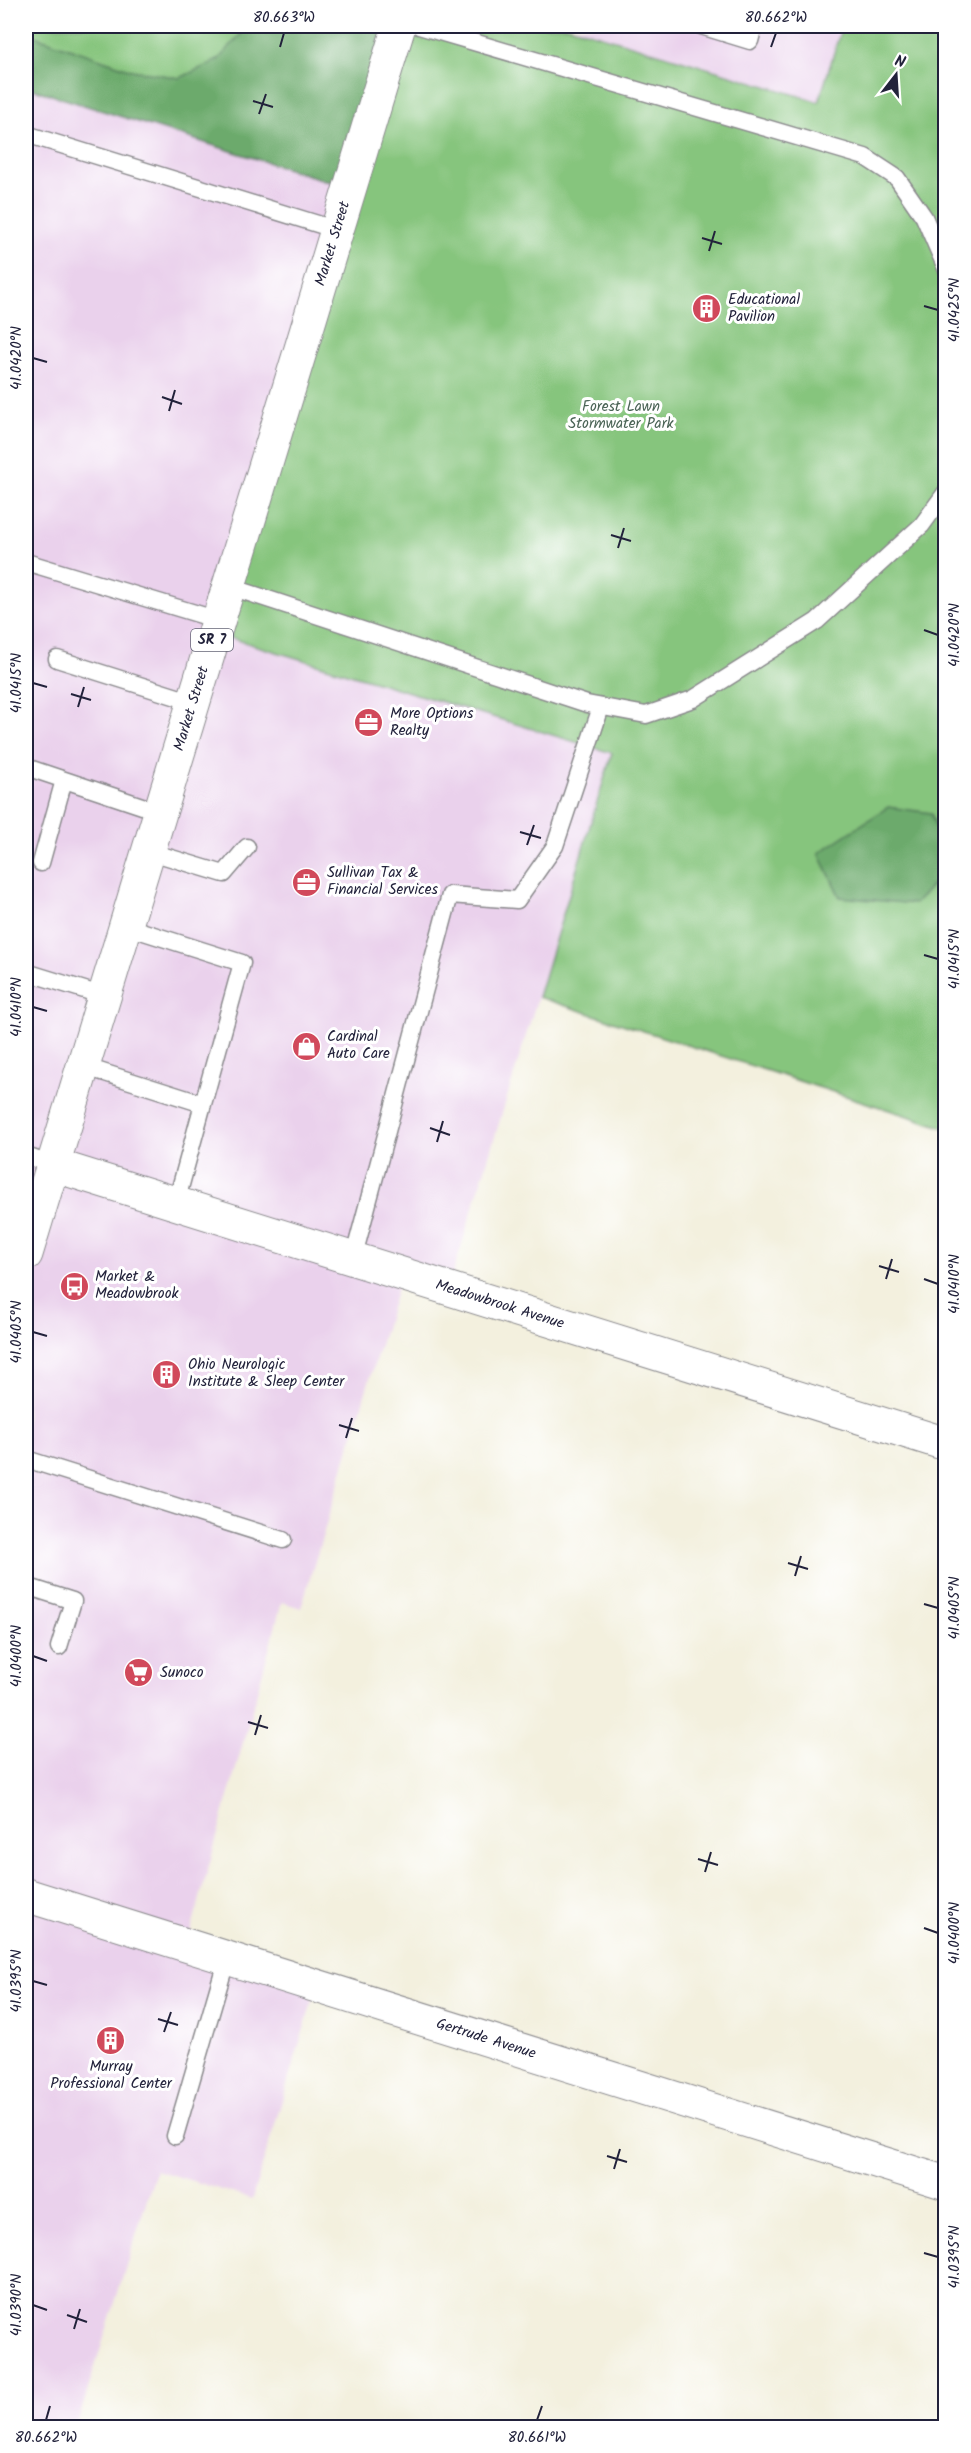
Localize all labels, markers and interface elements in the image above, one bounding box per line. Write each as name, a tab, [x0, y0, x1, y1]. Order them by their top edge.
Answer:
text: 80.663°W	[253, 6, 315, 30]
text: 80.662°W	[745, 6, 807, 30]
north arrow	[866, 45, 926, 105]
text: N	[891, 49, 908, 76]
street label: Market Street	[309, 198, 357, 289]
text: 41.0425°N	[943, 278, 967, 342]
place label: Educational Pavilion	[728, 288, 800, 329]
building icon: Educational Pavilion	[691, 293, 723, 325]
text: 41.0420°N	[5, 326, 29, 390]
park label: Forest Lawn Stormwater Park	[568, 395, 675, 436]
text: 41.0420°N	[943, 603, 967, 667]
road number: SR 7	[191, 629, 233, 651]
text: 41.0415°N	[5, 653, 29, 713]
street label: Market Street	[167, 663, 216, 754]
place label: More Options Realty	[390, 702, 474, 743]
office icon: More Options Realty	[353, 707, 385, 739]
place label: Sullivan Tax & Financial Services	[327, 861, 438, 902]
office icon: Sullivan Tax & Financial Services	[290, 866, 322, 898]
text: 41.0415°N	[943, 929, 967, 989]
text: 41.0410°N	[5, 977, 29, 1037]
place label: Cardinal Auto Care	[327, 1025, 390, 1066]
shop icon: Cardinal Auto Care	[290, 1030, 322, 1062]
text: 41.0410°N	[943, 1254, 967, 1314]
place label: Market & Meadowbrook	[95, 1265, 179, 1306]
bus stop icon: Market & Meadowbrook	[58, 1270, 90, 1302]
street label: Meadowbrook Avenue	[432, 1273, 567, 1336]
text: 41.0405°N	[5, 1300, 29, 1364]
place label: Ohio Neurologic Institute & Sleep Center	[188, 1353, 345, 1394]
building icon: Ohio Neurologic Institute & Sleep Center	[151, 1358, 183, 1390]
text: 41.0405°N	[943, 1576, 967, 1640]
text: 41.0400°N	[5, 1625, 29, 1687]
supermarket icon: Sunoco	[123, 1657, 155, 1689]
place label: Sunoco	[160, 1661, 204, 1685]
text: 41.0400°N	[943, 1902, 967, 1964]
text: 41.0395°N	[5, 1949, 29, 2013]
street label: Gertrude Avenue	[433, 2012, 539, 2066]
building icon: Murray Professional Center	[95, 2024, 127, 2056]
place label: Murray Professional Center	[50, 2055, 173, 2096]
text: 41.0395°N	[943, 2225, 967, 2289]
text: 41.0390°N	[5, 2274, 29, 2336]
text: 80.662°W	[15, 2426, 77, 2450]
text: 80.661°W	[508, 2426, 566, 2450]

